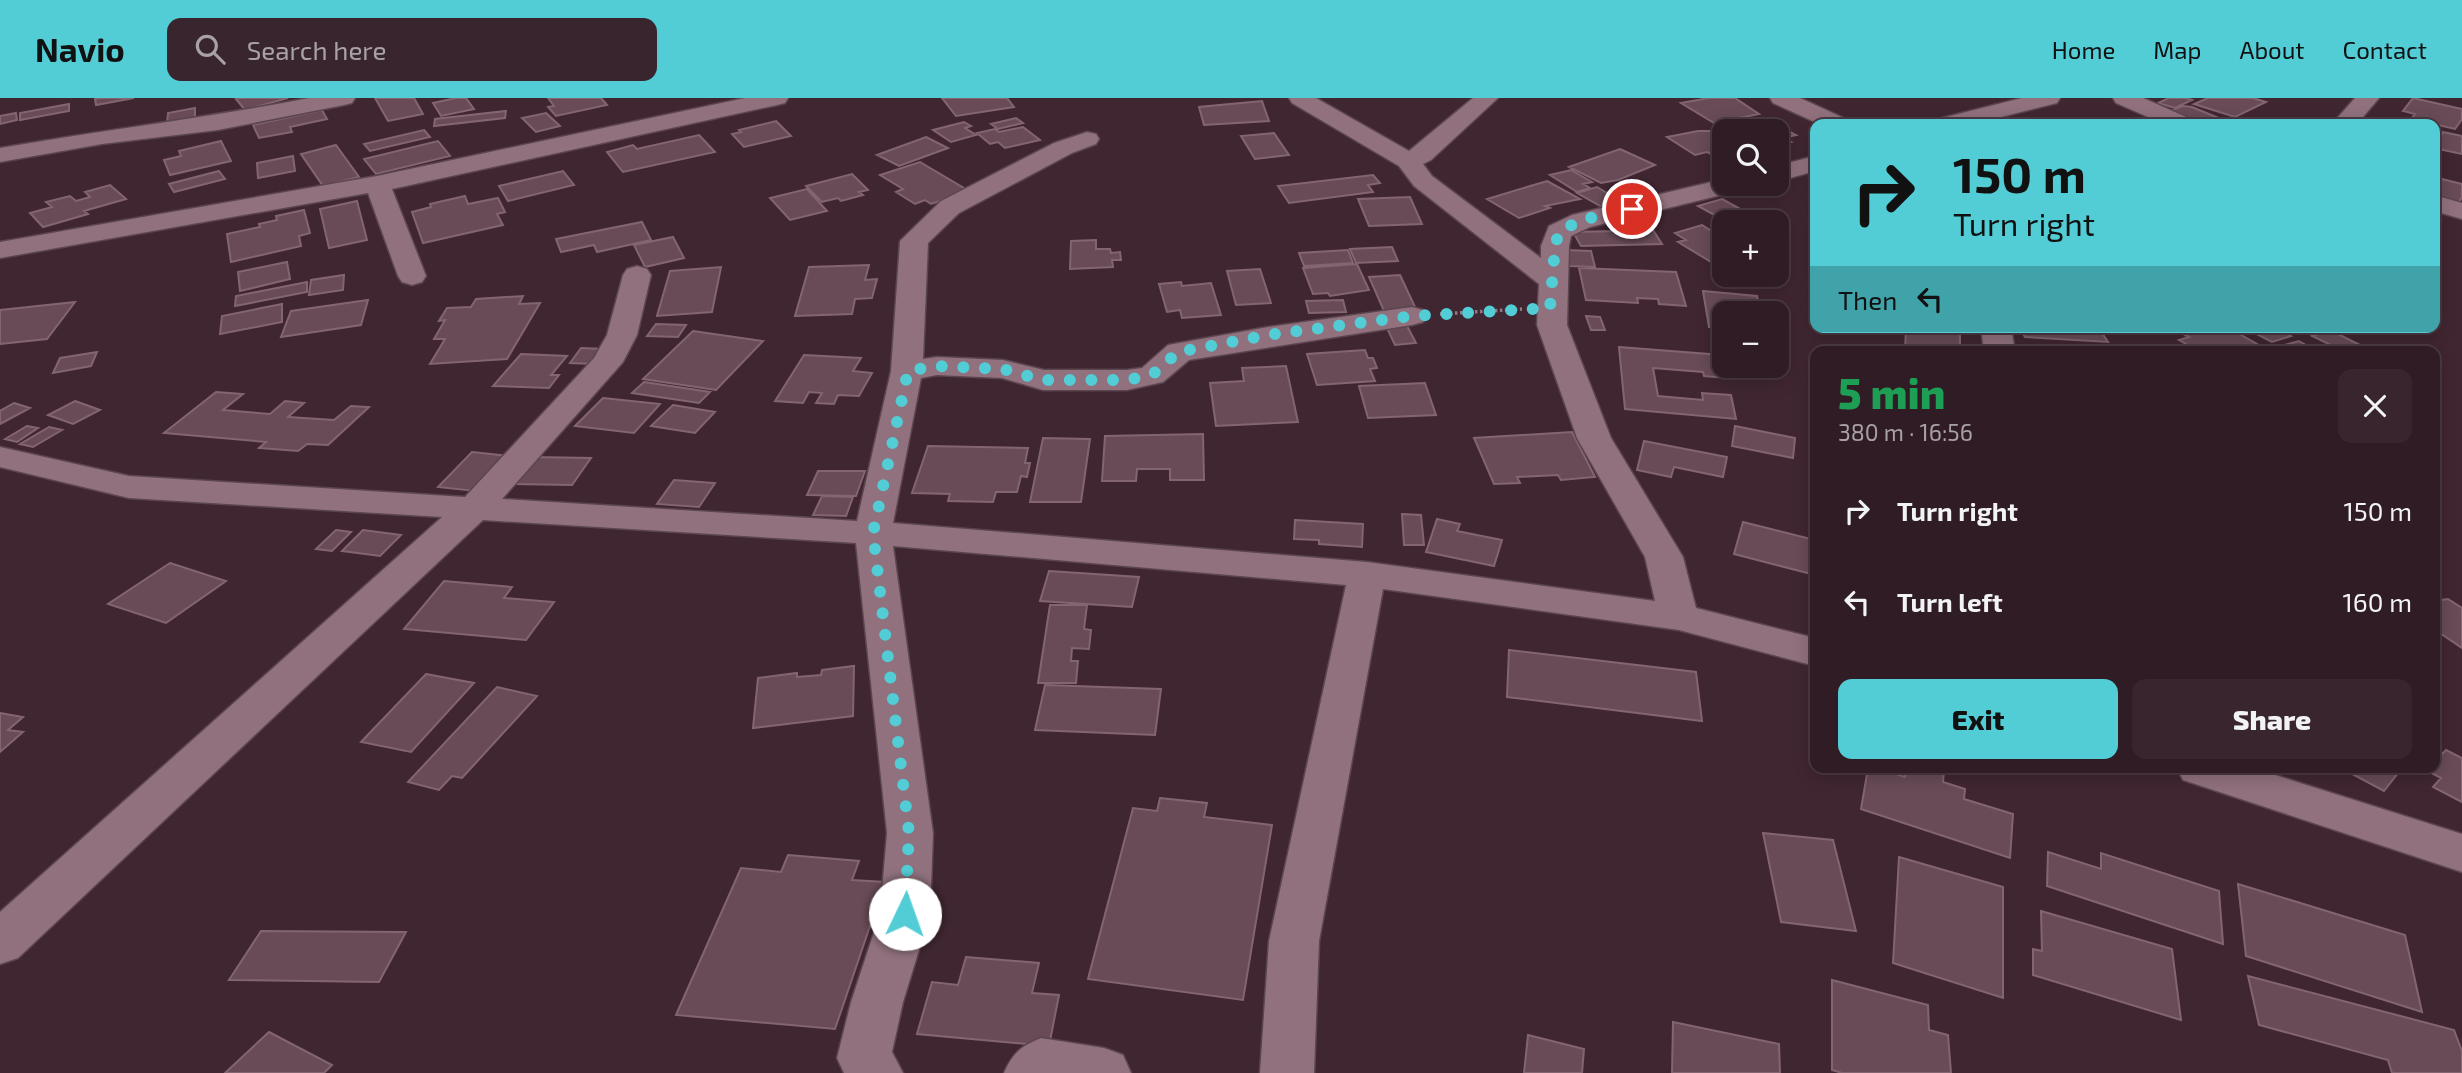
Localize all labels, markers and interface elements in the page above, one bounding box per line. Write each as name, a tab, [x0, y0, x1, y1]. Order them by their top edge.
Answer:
search box	[167, 18, 657, 81]
text: Navio	[35, 29, 125, 69]
icon: search	[191, 30, 229, 68]
text: Search here	[247, 34, 386, 65]
text: Home	[2052, 35, 2115, 64]
text: Map	[2153, 35, 2201, 64]
text: About	[2239, 35, 2305, 64]
text: Contact	[2343, 35, 2427, 64]
map controls	[1712, 119, 1789, 378]
button: search	[1712, 119, 1789, 196]
text: 150 m	[1953, 144, 2086, 203]
icon: right	[1838, 147, 1929, 238]
pin	[1602, 179, 1662, 239]
icon: arrive	[1613, 190, 1651, 228]
text: Turn right	[1953, 204, 2095, 242]
button: +	[1712, 210, 1789, 287]
icon: left	[1911, 280, 1949, 318]
text: Then	[1838, 284, 1897, 315]
button: −	[1712, 301, 1789, 378]
text: 5 min	[1838, 367, 1946, 417]
button: close	[2338, 369, 2412, 443]
text: 380 m · 16:56	[1838, 418, 1973, 446]
icon: right	[1838, 492, 1876, 530]
text: Turn right	[1897, 495, 2018, 526]
text: 150 m	[2343, 495, 2412, 526]
icon: left	[1838, 583, 1876, 621]
text: Turn left	[1897, 586, 2003, 617]
text: 160 m	[2343, 586, 2412, 617]
button: Exit	[1838, 679, 2118, 759]
button: Share	[2132, 679, 2412, 759]
position arrow	[868, 877, 942, 951]

